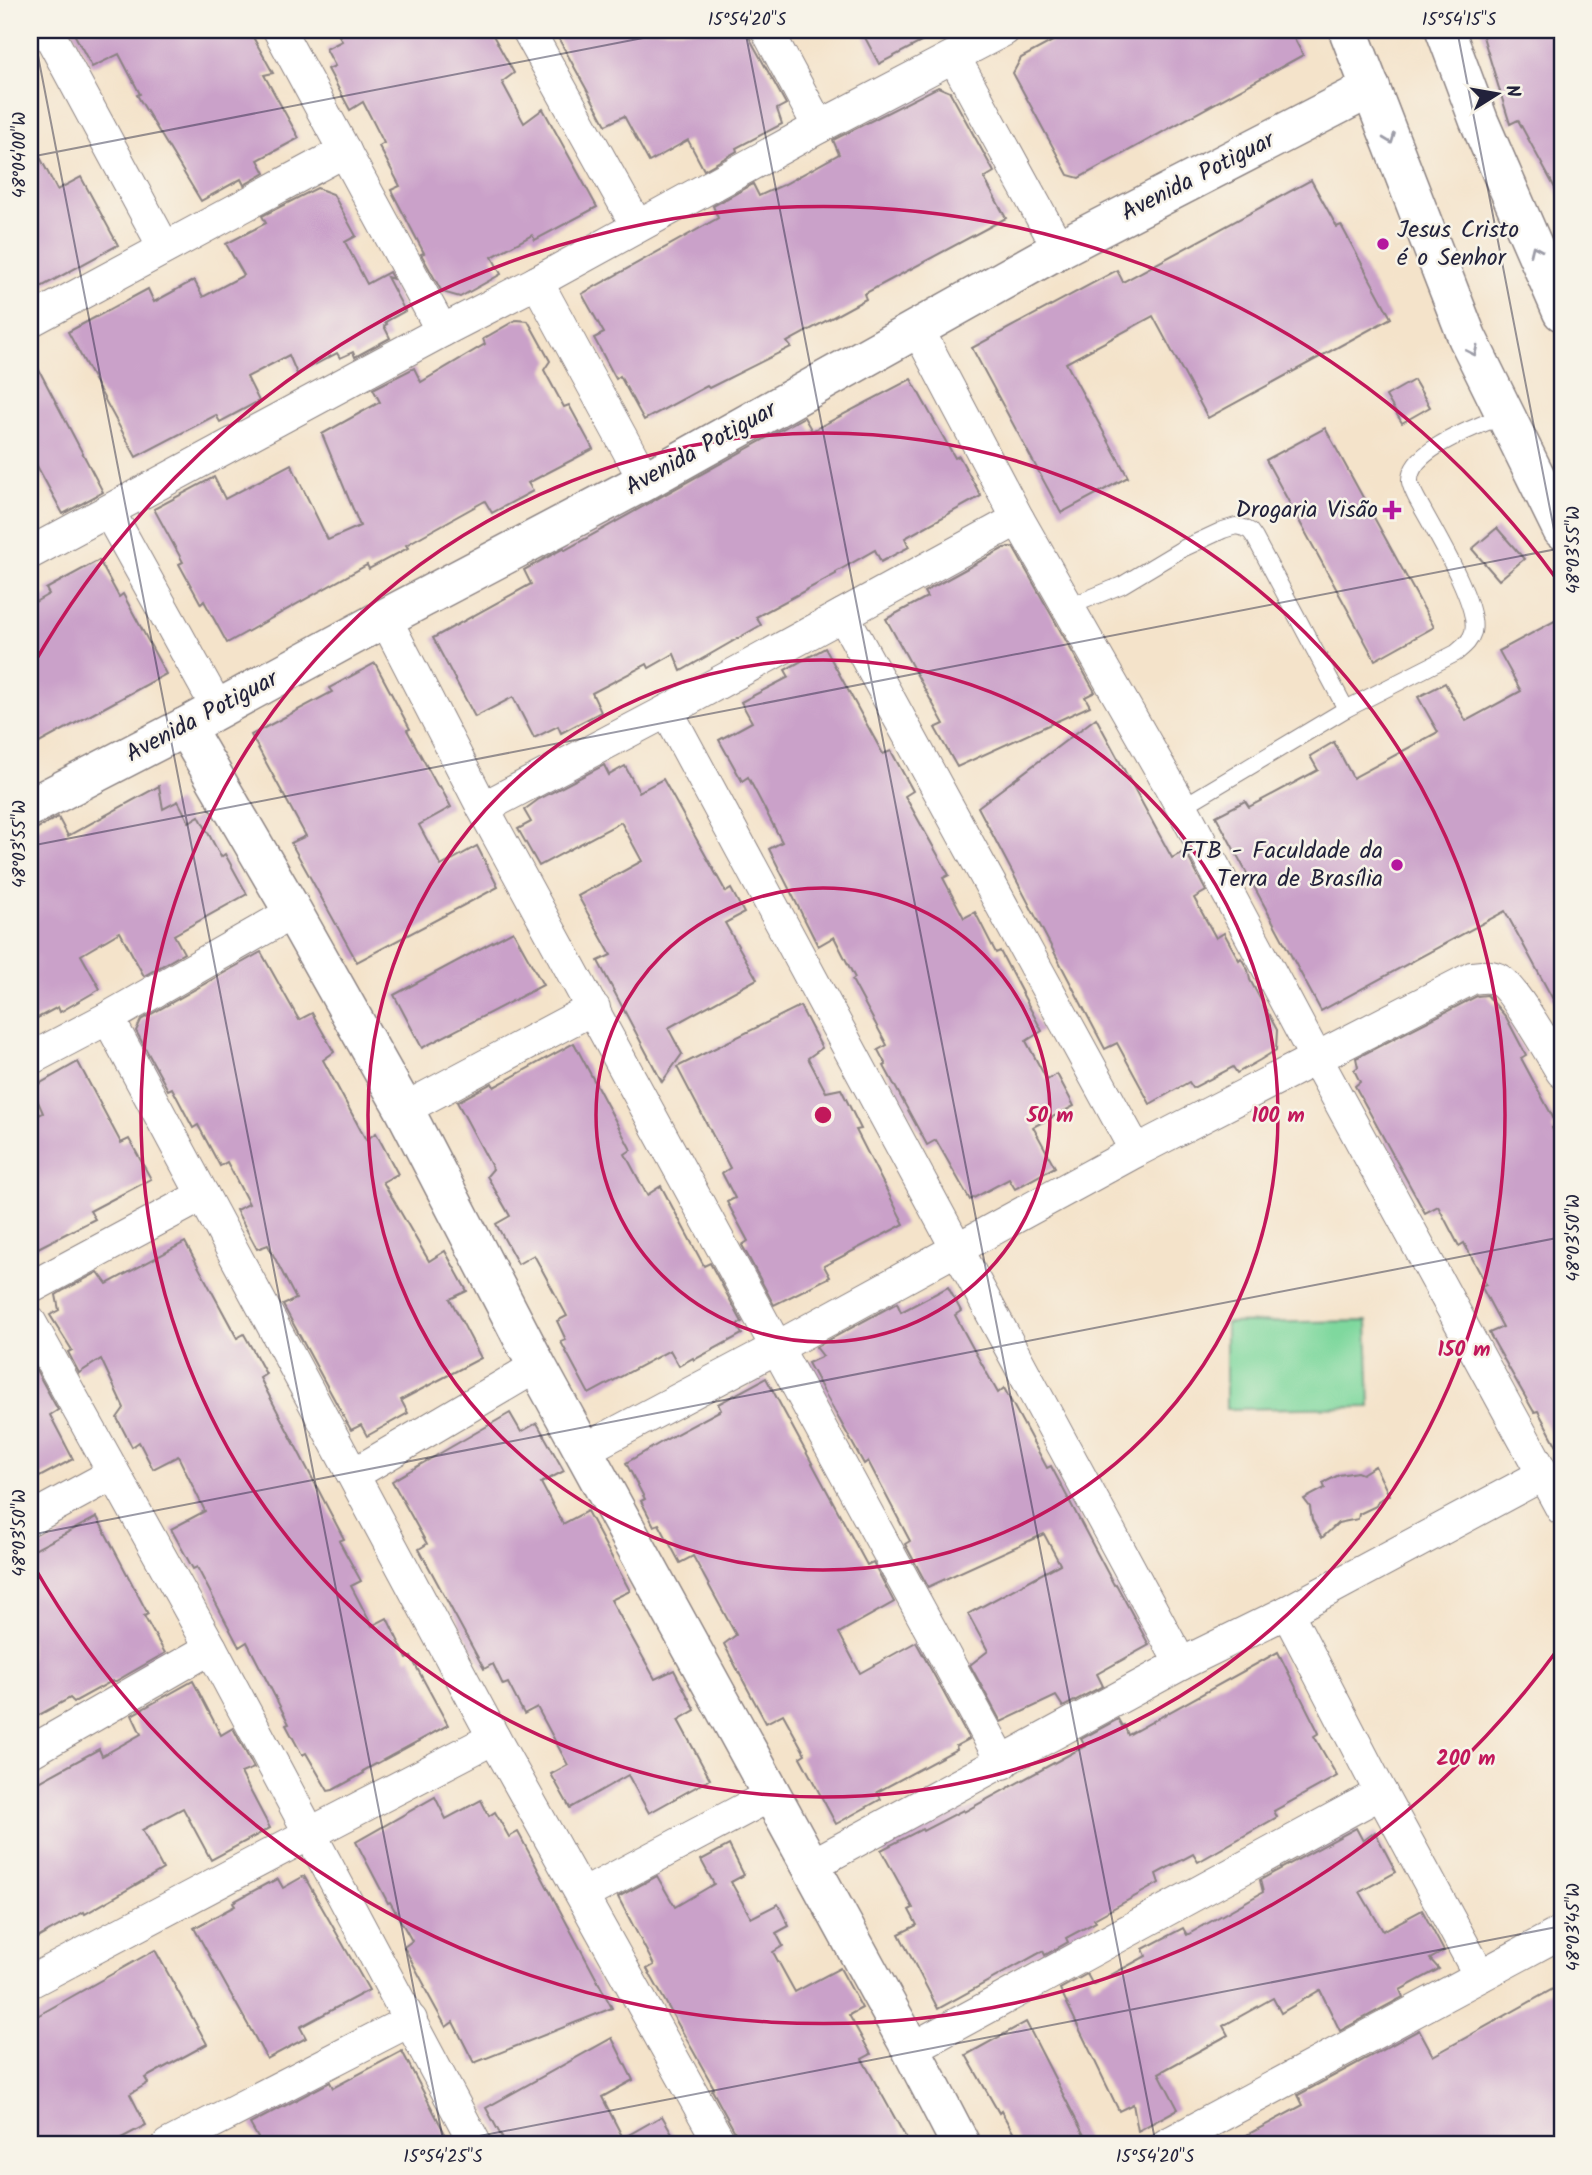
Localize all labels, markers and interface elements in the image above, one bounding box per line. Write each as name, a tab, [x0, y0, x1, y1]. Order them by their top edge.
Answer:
text: 15°54'20"S	[708, 6, 787, 35]
text: 15°54'15"S	[1422, 6, 1497, 35]
north arrow	[1462, 60, 1532, 130]
text: N	[1496, 82, 1528, 100]
text: 48°04'00"W	[6, 112, 35, 198]
street label: Avenida Potiguar	[1114, 121, 1283, 232]
one-way arrow	[1382, 133, 1396, 145]
place label: Jesus Cristo é o Senhor	[1397, 211, 1519, 278]
marker: Jesus Cristo é o Senhor	[1375, 236, 1391, 252]
one-way arrow	[1529, 245, 1543, 257]
one-way arrow	[1465, 344, 1479, 356]
street label: Avenida Potiguar	[618, 390, 786, 507]
place label: Drogaria Visão	[1236, 491, 1378, 530]
marker: Drogaria Visão	[1384, 502, 1400, 518]
text: 48°03'55"W	[1560, 506, 1589, 594]
street label: Avenida Potiguar	[119, 659, 287, 774]
text: 48°03'55"W	[6, 800, 35, 888]
place label: FTB - Faculdade da Terra de Brasília	[1181, 832, 1383, 899]
marker: FTB - Faculdade da Terra de Brasília	[1389, 857, 1405, 873]
text: 50 m	[1026, 1100, 1073, 1133]
text: 100 m	[1251, 1100, 1305, 1133]
centre of rings	[811, 1103, 835, 1127]
text: 48°03'50"W	[1560, 1194, 1589, 1282]
text: 150 m	[1437, 1334, 1491, 1367]
text: 48°03'50"W	[6, 1489, 35, 1577]
text: 200 m	[1436, 1743, 1496, 1776]
text: 48°03'45"W	[1560, 1883, 1589, 1971]
text: 15°54'25"S	[403, 2143, 483, 2172]
text: 15°54'20"S	[1116, 2143, 1195, 2172]

